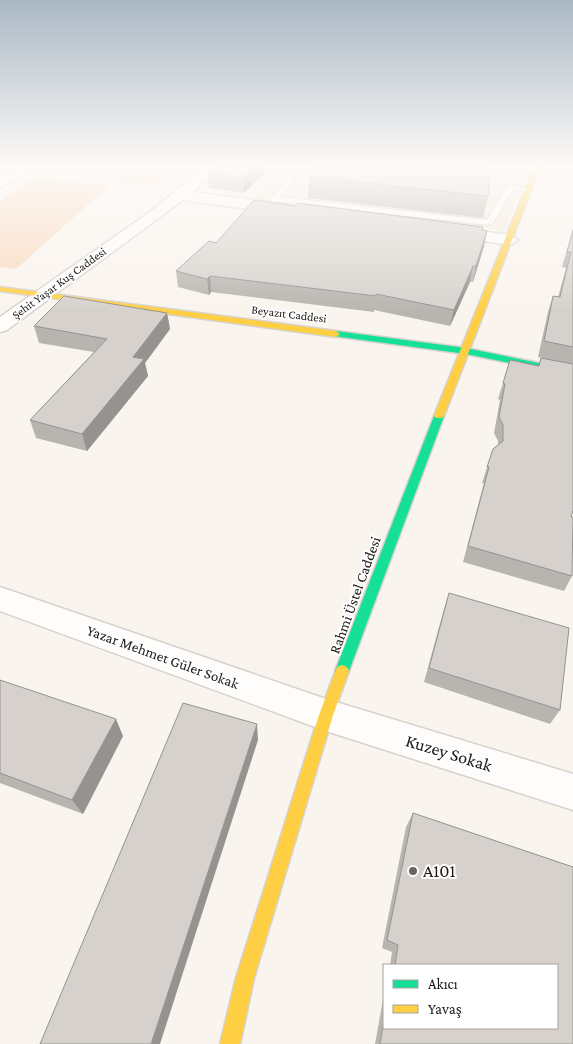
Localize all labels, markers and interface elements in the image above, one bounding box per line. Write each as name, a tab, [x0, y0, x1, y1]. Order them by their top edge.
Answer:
street label: Şehit Yaşar Kuş Caddesi	[9, 244, 109, 322]
street label: Beyazıt Caddesi	[251, 302, 327, 326]
street label: Rahmi Üstel Caddesi	[326, 534, 384, 656]
street label: Yazar Mehmet Güler Sokak	[85, 622, 242, 692]
street label: Kuzey Sokak	[403, 730, 495, 776]
place label: A101	[423, 861, 455, 881]
marker: A101	[407, 865, 419, 877]
legend	[383, 964, 558, 1029]
text: Akıcı	[428, 976, 458, 992]
text: Yavaş	[428, 1001, 462, 1018]

